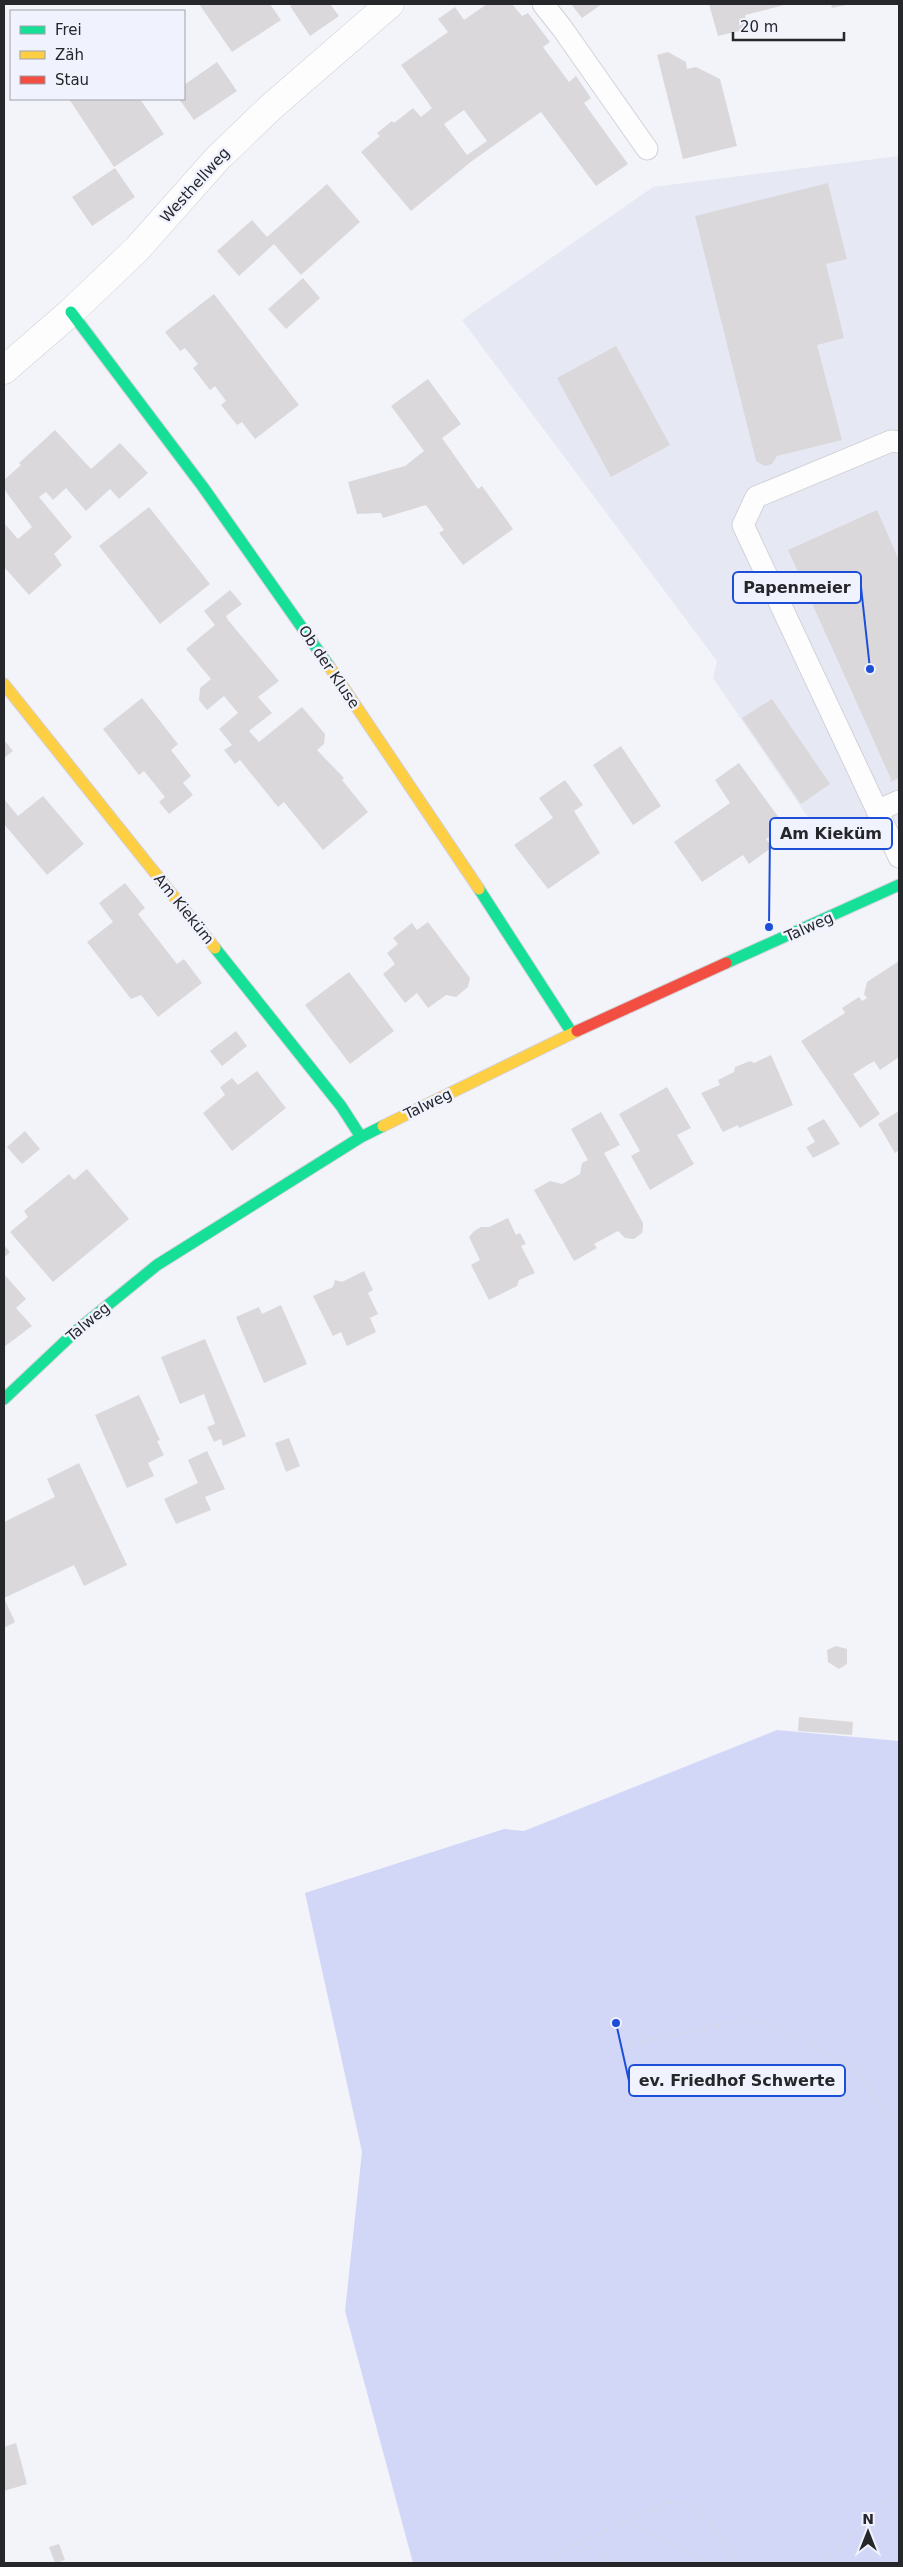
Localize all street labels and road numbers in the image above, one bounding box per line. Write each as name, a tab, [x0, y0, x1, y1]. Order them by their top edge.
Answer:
street label: Westhellweg	[157, 144, 233, 226]
street label: Ob der Kluse	[295, 622, 363, 712]
street label: Am Kieküm	[150, 870, 218, 948]
street label: Talweg	[781, 908, 836, 946]
street label: Talweg	[400, 1085, 455, 1124]
street label: Talweg	[62, 1299, 113, 1346]

